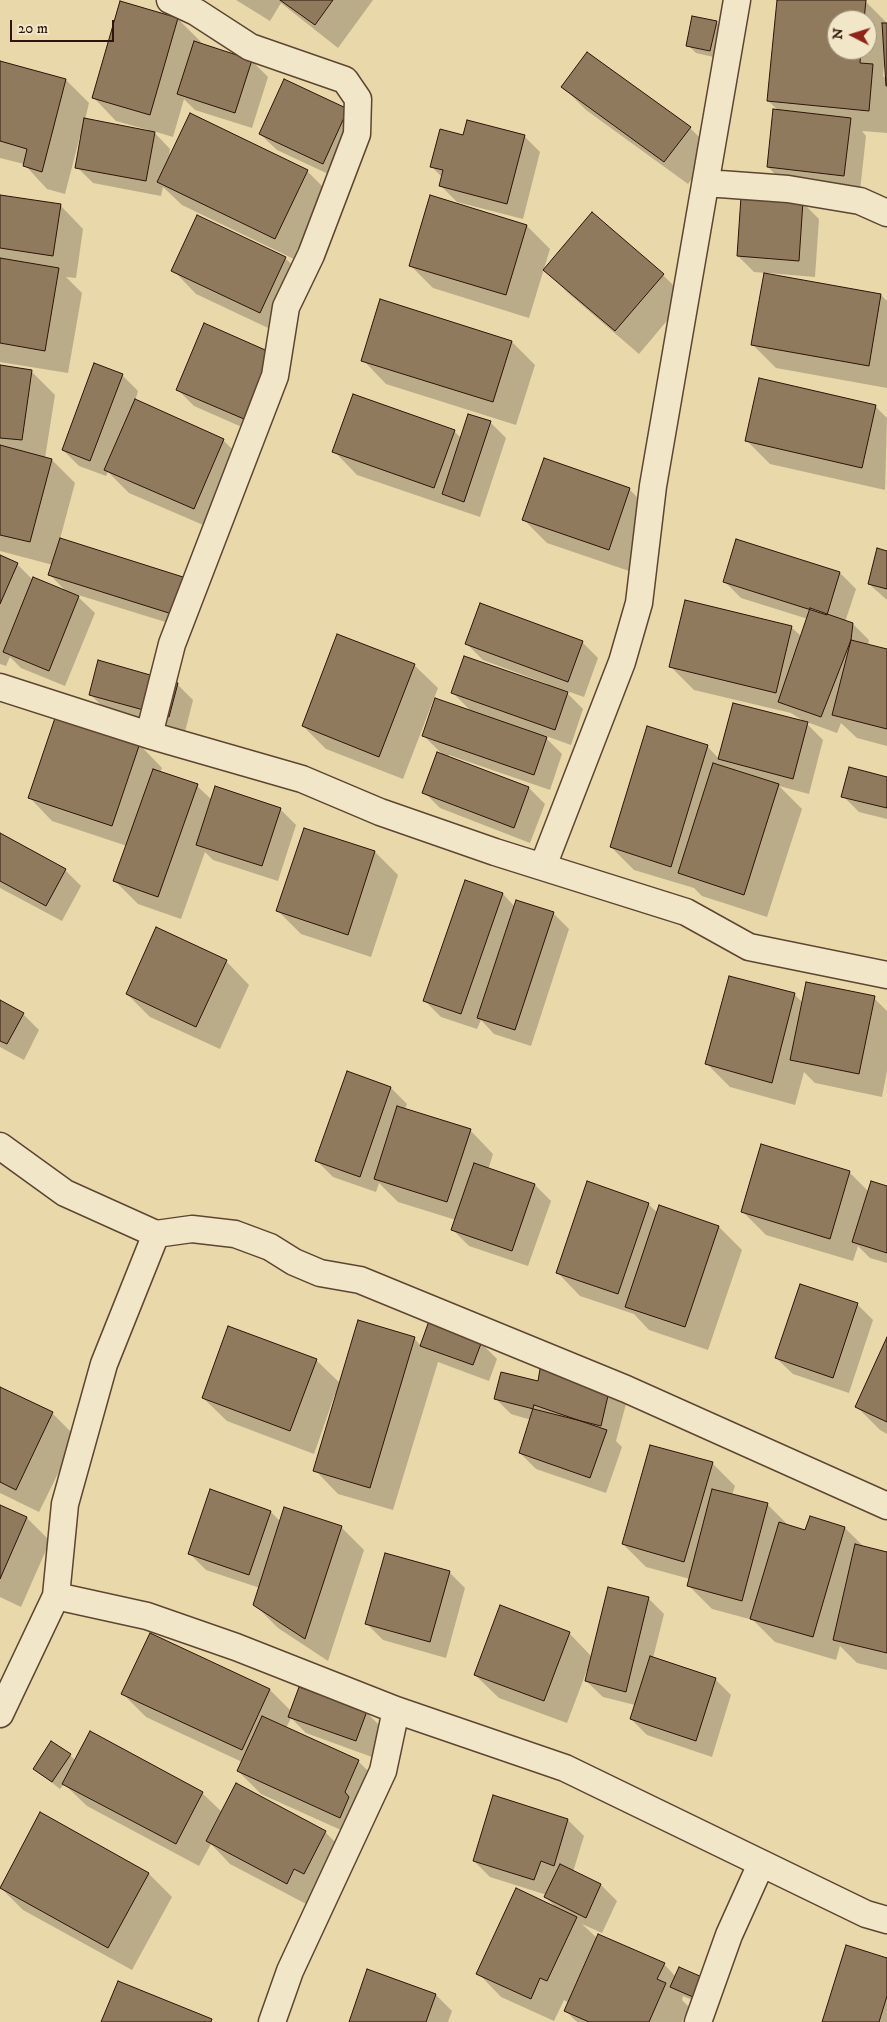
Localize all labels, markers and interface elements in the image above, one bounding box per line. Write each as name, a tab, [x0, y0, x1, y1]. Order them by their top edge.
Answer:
scale bar	[12, 10, 116, 42]
north arrow	[827, 10, 877, 60]
text: 20 m	[18, 19, 48, 38]
text: N	[829, 27, 848, 40]

